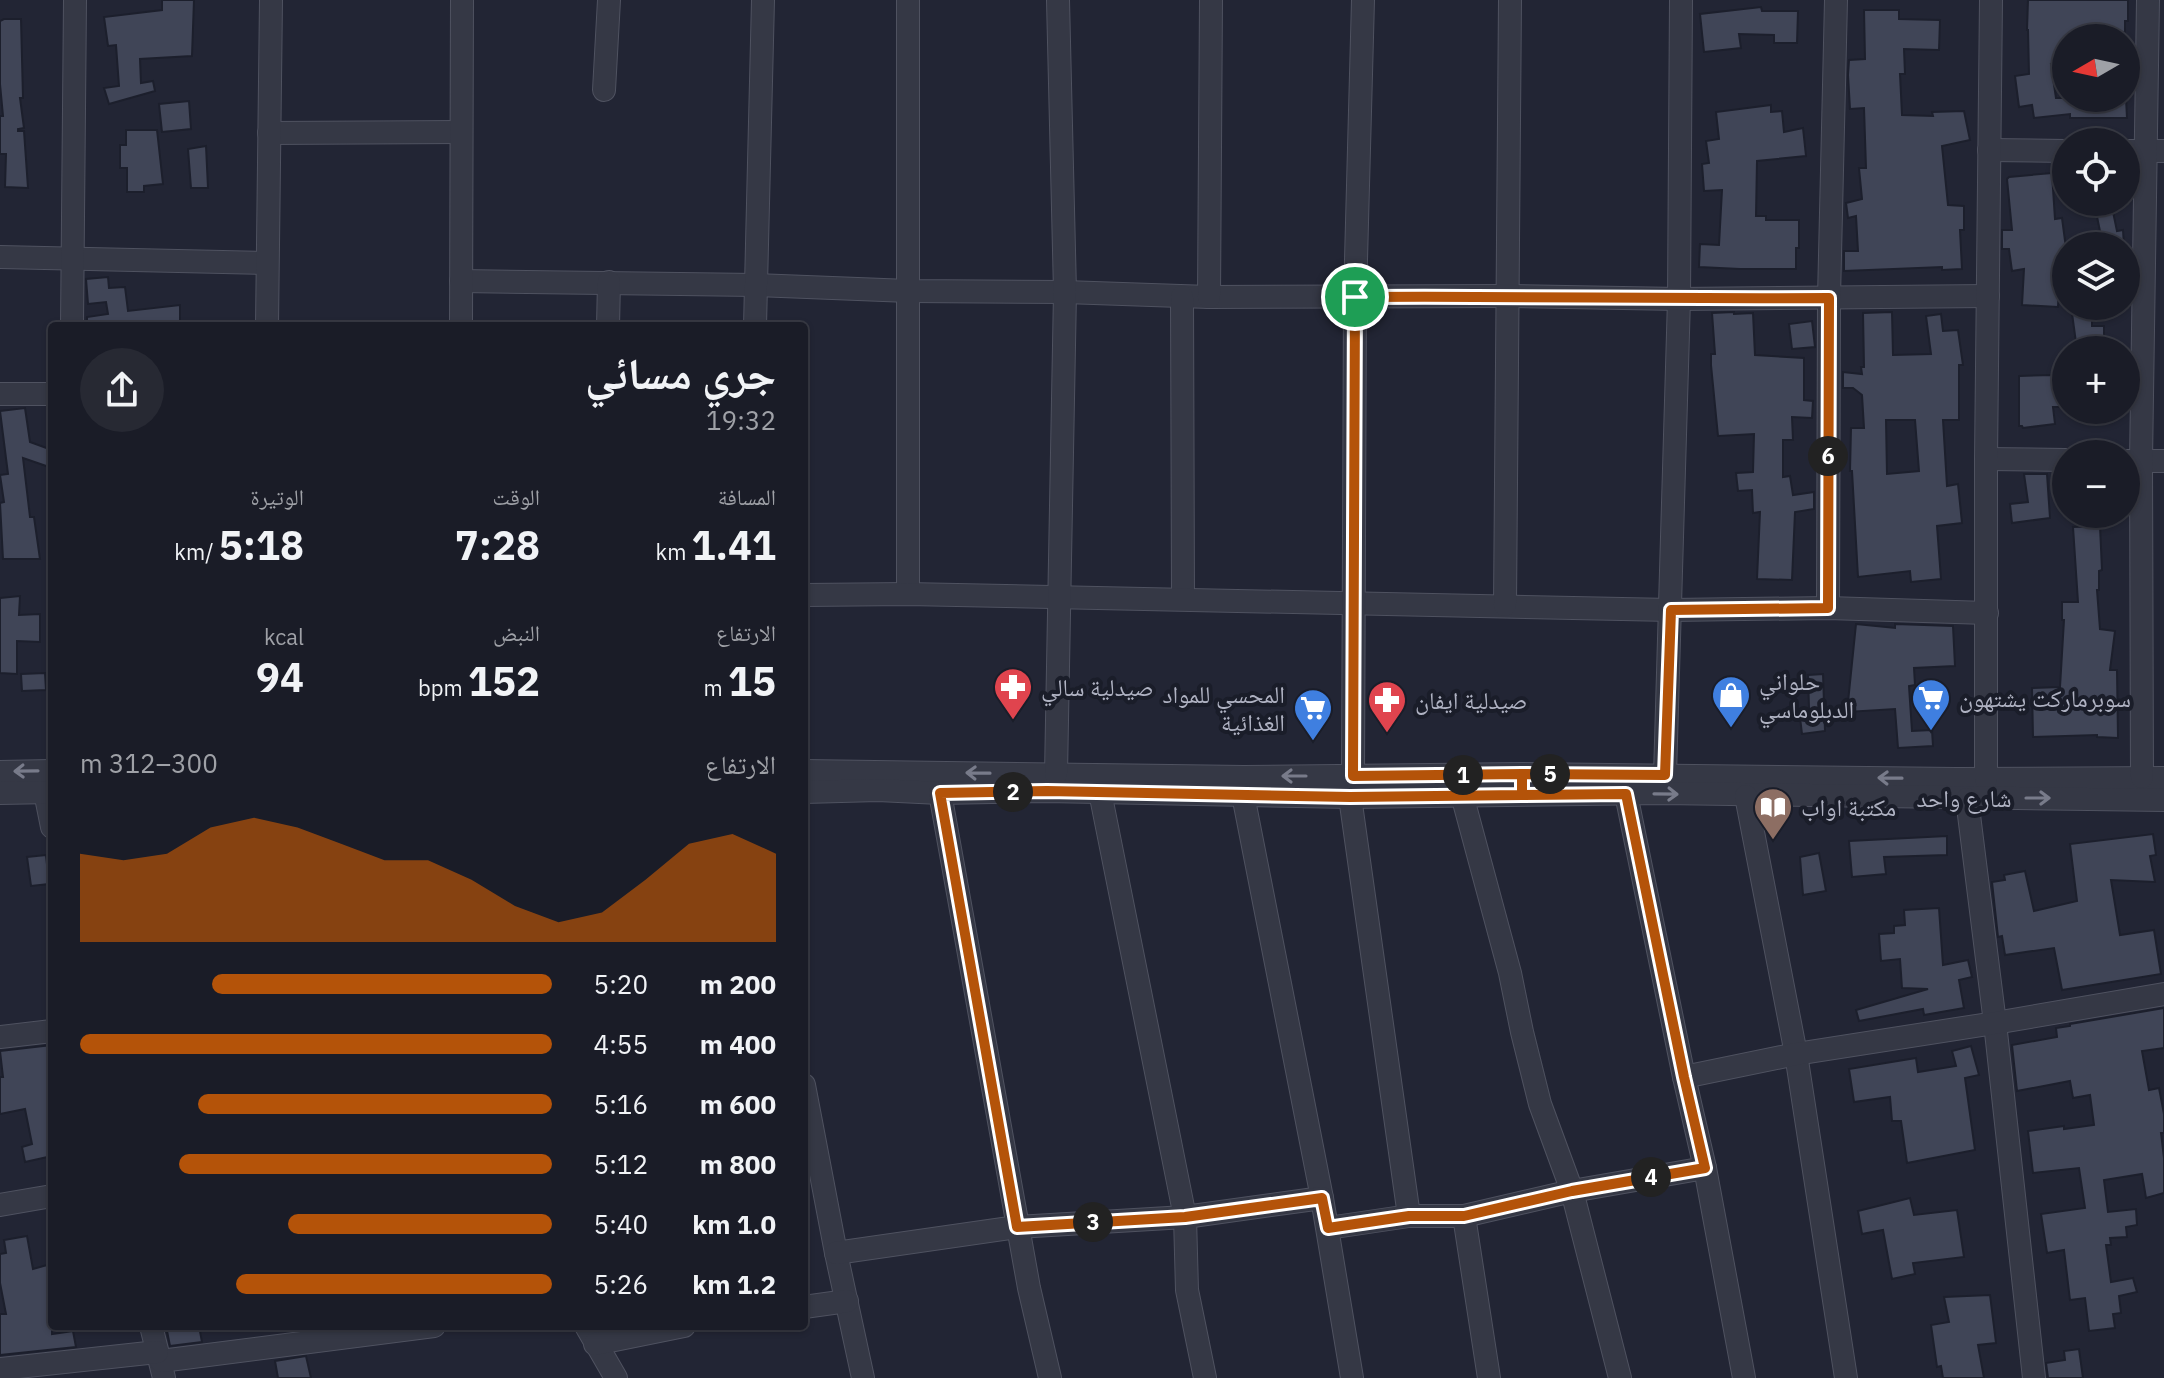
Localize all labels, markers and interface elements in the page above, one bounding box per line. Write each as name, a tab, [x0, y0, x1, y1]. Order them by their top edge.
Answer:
north arrow	[2052, 24, 2140, 112]
map controls	[2052, 24, 2140, 528]
button: locate	[2052, 128, 2140, 216]
button: layers	[2052, 232, 2140, 320]
pin	[1321, 263, 1389, 331]
icon: arrive	[1333, 275, 1377, 319]
button: +	[2052, 336, 2140, 424]
text: جري مسائي	[585, 344, 776, 401]
button: share	[80, 348, 164, 432]
text: 19:32	[706, 403, 776, 437]
pin: 6	[1808, 436, 1848, 476]
button: −	[2052, 440, 2140, 528]
text: 6	[1821, 441, 1835, 470]
text: الوتيرة	[250, 482, 304, 511]
text: الوقت	[493, 482, 540, 511]
text: المسافة	[718, 482, 776, 511]
text: 5:18	[219, 519, 304, 571]
text: 7:28	[455, 519, 540, 571]
text: 1.41	[692, 519, 776, 571]
text: /km	[174, 537, 219, 566]
text: km	[656, 537, 692, 566]
text: النبض	[493, 618, 540, 647]
text: الارتفاع	[716, 618, 776, 647]
text: kcal	[264, 622, 304, 651]
text: 94	[256, 651, 304, 703]
text: 152	[468, 655, 540, 707]
text: 15	[728, 655, 776, 707]
place label: حلواني الدبلوماسي	[1759, 665, 1854, 729]
pharmacy icon: صيدلية سالي	[992, 666, 1034, 721]
place label: صيدلية سالي	[1041, 671, 1154, 707]
text: bpm	[418, 673, 468, 702]
text: m	[704, 673, 728, 702]
shop icon: حلواني الدبلوماسي	[1710, 674, 1752, 729]
supermarket icon: سوبرماركت يشتهون	[1910, 677, 1952, 732]
place label: المحسي للمواد الغذائية	[1162, 678, 1285, 738]
pharmacy icon: صيدلية ايفان	[1366, 679, 1408, 734]
place label: سوبرماركت يشتهون	[1959, 682, 2131, 714]
place label: صيدلية ايفان	[1415, 684, 1528, 716]
supermarket icon: المحسي للمواد الغذائية	[1292, 687, 1334, 742]
text: 300–312 m	[80, 746, 218, 780]
text: الارتفاع	[705, 747, 776, 781]
pin: 5	[1530, 754, 1570, 794]
pin: 1	[1443, 755, 1483, 795]
text: 5	[1543, 759, 1557, 788]
text: 1	[1456, 760, 1470, 789]
one-way arrow	[13, 763, 40, 779]
one-way arrow	[965, 765, 992, 781]
one-way arrow	[1281, 768, 1308, 784]
one-way arrow	[1877, 770, 1904, 786]
pin: 2	[993, 772, 1033, 812]
text: 2	[1006, 777, 1020, 806]
street label: شارع واحد	[1917, 782, 2011, 814]
one-way arrow	[1652, 786, 1679, 801]
library icon: مكتبة اواب	[1752, 786, 1794, 841]
one-way arrow	[2024, 790, 2051, 806]
place label: مكتبة اواب	[1801, 791, 1896, 823]
text: 5:20	[594, 967, 648, 1001]
text: 200 m	[700, 967, 776, 1001]
text: 4:55	[594, 1027, 648, 1061]
text: 400 m	[700, 1027, 776, 1061]
text: 5:16	[594, 1087, 648, 1121]
text: 600 m	[700, 1087, 776, 1121]
text: 5:12	[594, 1147, 648, 1181]
text: 800 m	[700, 1147, 776, 1181]
pin: 4	[1631, 1157, 1671, 1197]
text: 4	[1644, 1162, 1658, 1191]
pin: 3	[1073, 1202, 1113, 1242]
text: 5:40	[594, 1207, 648, 1241]
text: 1.0 km	[692, 1207, 776, 1241]
text: 3	[1086, 1207, 1100, 1236]
text: 5:26	[594, 1267, 648, 1301]
text: 1.2 km	[692, 1267, 776, 1301]

